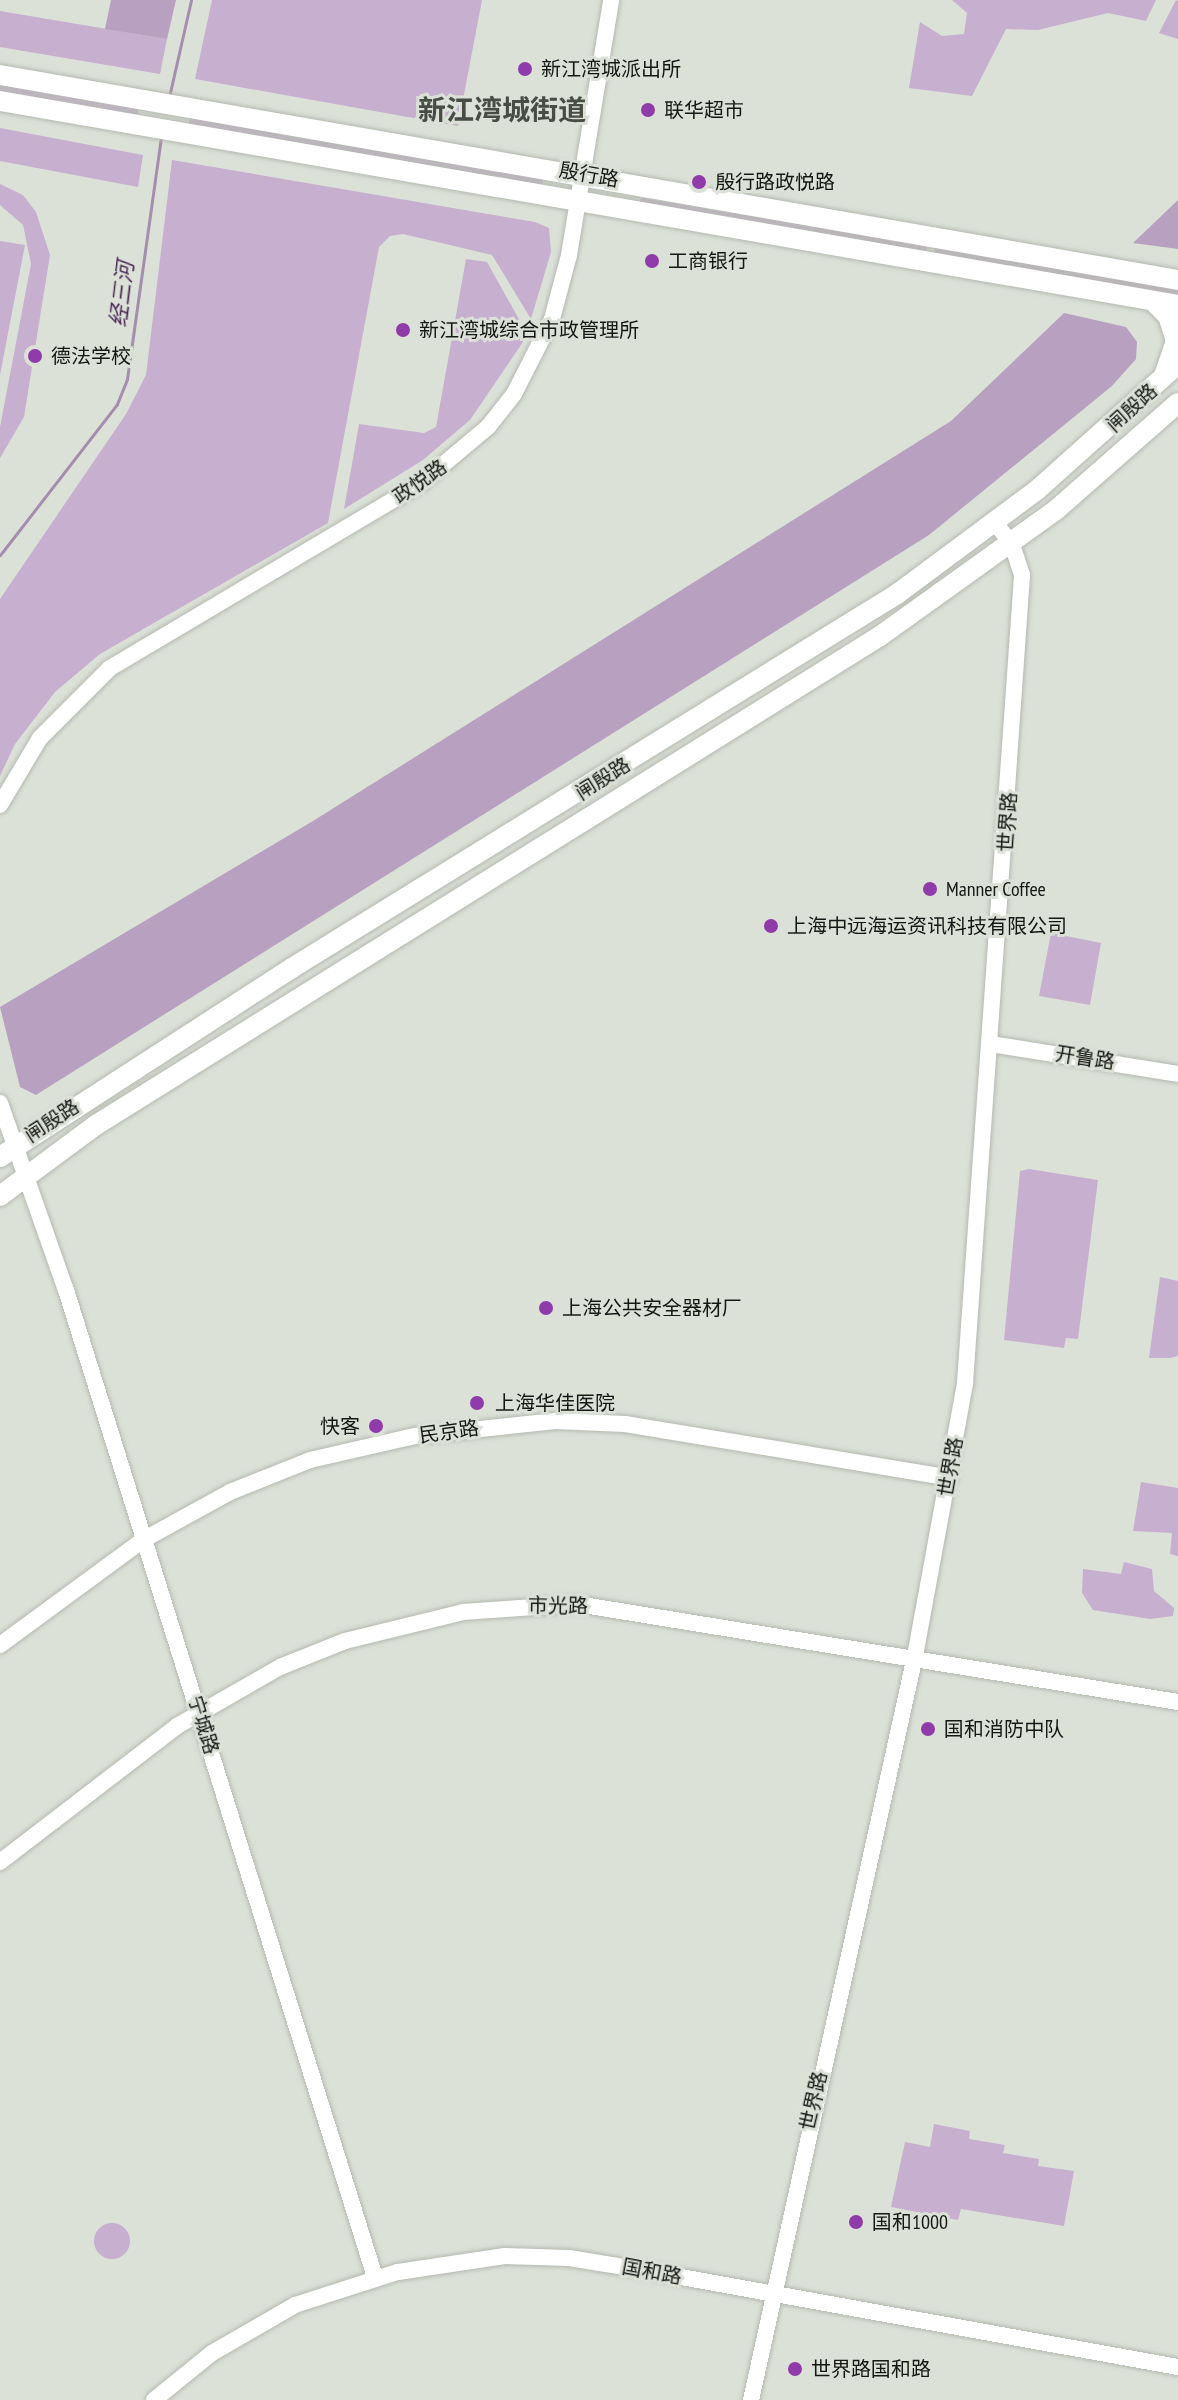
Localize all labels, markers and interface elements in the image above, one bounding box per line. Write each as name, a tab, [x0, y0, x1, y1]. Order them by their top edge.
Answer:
place label: 新江湾城派出所	[541, 57, 681, 81]
marker: 新江湾城派出所	[516, 60, 534, 78]
district label: 新江湾城街道	[418, 93, 586, 127]
place label: 联华超市	[664, 98, 744, 122]
marker: 联华超市	[639, 101, 657, 119]
street label: 殷行路	[557, 158, 621, 192]
place label: 殷行路政悦路	[715, 170, 835, 194]
marker: 殷行路政悦路	[690, 173, 708, 191]
place label: 工商银行	[668, 249, 748, 273]
marker: 工商银行	[643, 252, 661, 270]
water label: 经三河	[105, 260, 139, 328]
place label: 新江湾城综合市政管理所	[419, 318, 639, 342]
marker: 新江湾城综合市政管理所	[394, 321, 412, 339]
place label: 德法学校	[51, 344, 131, 368]
marker: 德法学校	[26, 347, 44, 365]
street label: 闸殷路	[1102, 379, 1162, 437]
street label: 政悦路	[389, 455, 451, 509]
street label: 闸殷路	[571, 753, 635, 805]
street label: 世界路	[994, 791, 1022, 853]
place label: Manner Coffee	[946, 877, 1046, 901]
marker: Manner Coffee	[921, 880, 939, 898]
place label: 上海中远海运资讯科技有限公司	[787, 914, 1067, 938]
marker: 上海中远海运资讯科技有限公司	[762, 917, 780, 935]
street label: 开鲁路	[1053, 1041, 1117, 1075]
street label: 闸殷路	[20, 1095, 84, 1147]
place label: 上海公共安全器材厂	[562, 1296, 742, 1320]
marker: 上海公共安全器材厂	[537, 1299, 555, 1317]
place label: 上海华佳医院	[495, 1391, 615, 1415]
marker: 上海华佳医院	[466, 1392, 488, 1414]
place label: 快客	[320, 1414, 360, 1438]
street label: 民京路	[418, 1416, 480, 1448]
marker: 快客	[367, 1417, 385, 1435]
street label: 世界路	[934, 1435, 968, 1499]
street label: 市光路	[528, 1593, 588, 1619]
street label: 宁城路	[183, 1693, 223, 1757]
place label: 国和消防中队	[944, 1717, 1064, 1741]
marker: 国和消防中队	[919, 1720, 937, 1738]
street label: 世界路	[796, 2069, 832, 2133]
place label: 国和1000	[872, 2210, 948, 2234]
marker: 国和1000	[847, 2213, 865, 2231]
street label: 国和路	[620, 2254, 684, 2290]
place label: 世界路国和路	[811, 2357, 931, 2381]
marker: 世界路国和路	[786, 2360, 804, 2378]

